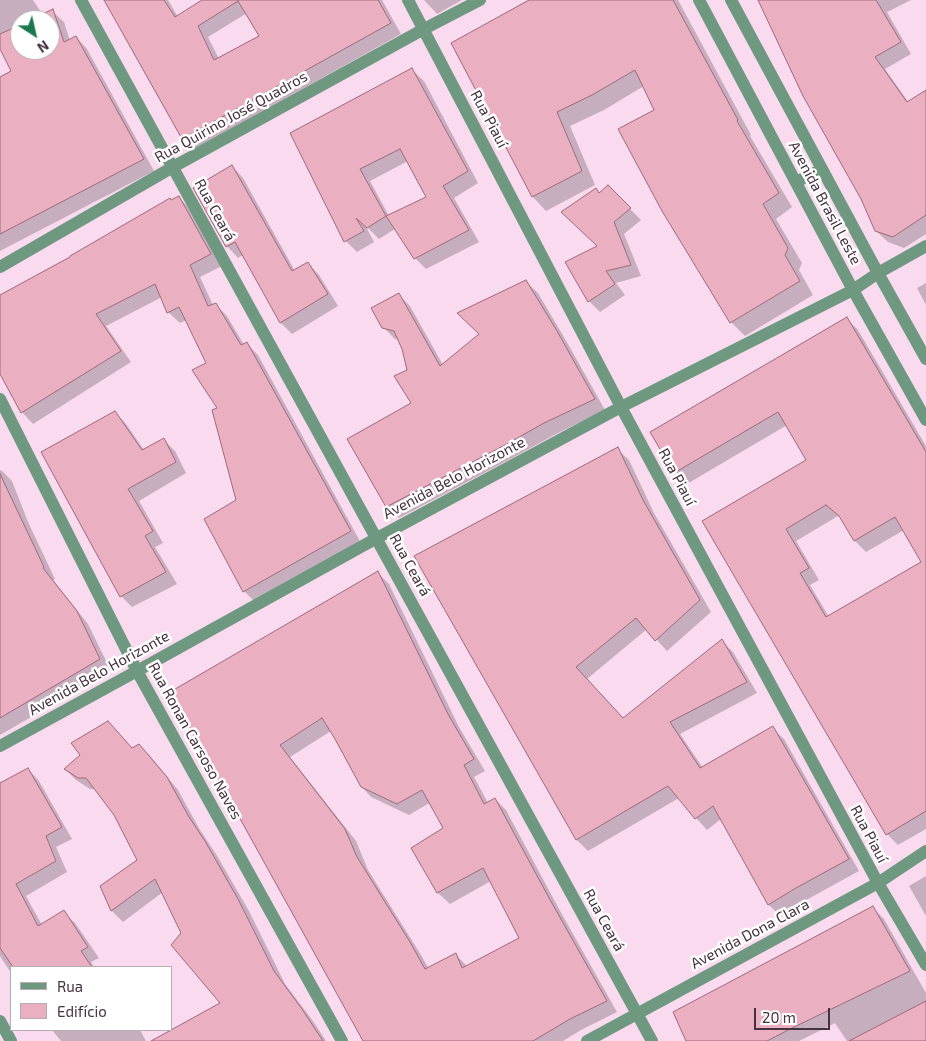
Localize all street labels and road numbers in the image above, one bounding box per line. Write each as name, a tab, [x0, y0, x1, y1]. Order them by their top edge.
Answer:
street label: Rua Quirino José Quadros	[151, 67, 311, 167]
street label: Rua Piauí	[466, 87, 512, 151]
street label: Avenida Brasil Leste	[785, 138, 865, 268]
street label: Rua Ceará	[191, 176, 239, 244]
street label: Avenida Belo Horizonte	[380, 433, 528, 523]
street label: Rua Piauí	[654, 445, 700, 509]
street label: Rua Ceará	[386, 531, 434, 599]
street label: Avenida Belo Horizonte	[25, 627, 173, 719]
street label: Rua Ronan Carsoso Naves	[144, 659, 246, 823]
street label: Rua Piauí	[846, 802, 892, 866]
street label: Rua Ceará	[580, 886, 628, 954]
street label: Avenida Dona Clara	[688, 895, 812, 973]

